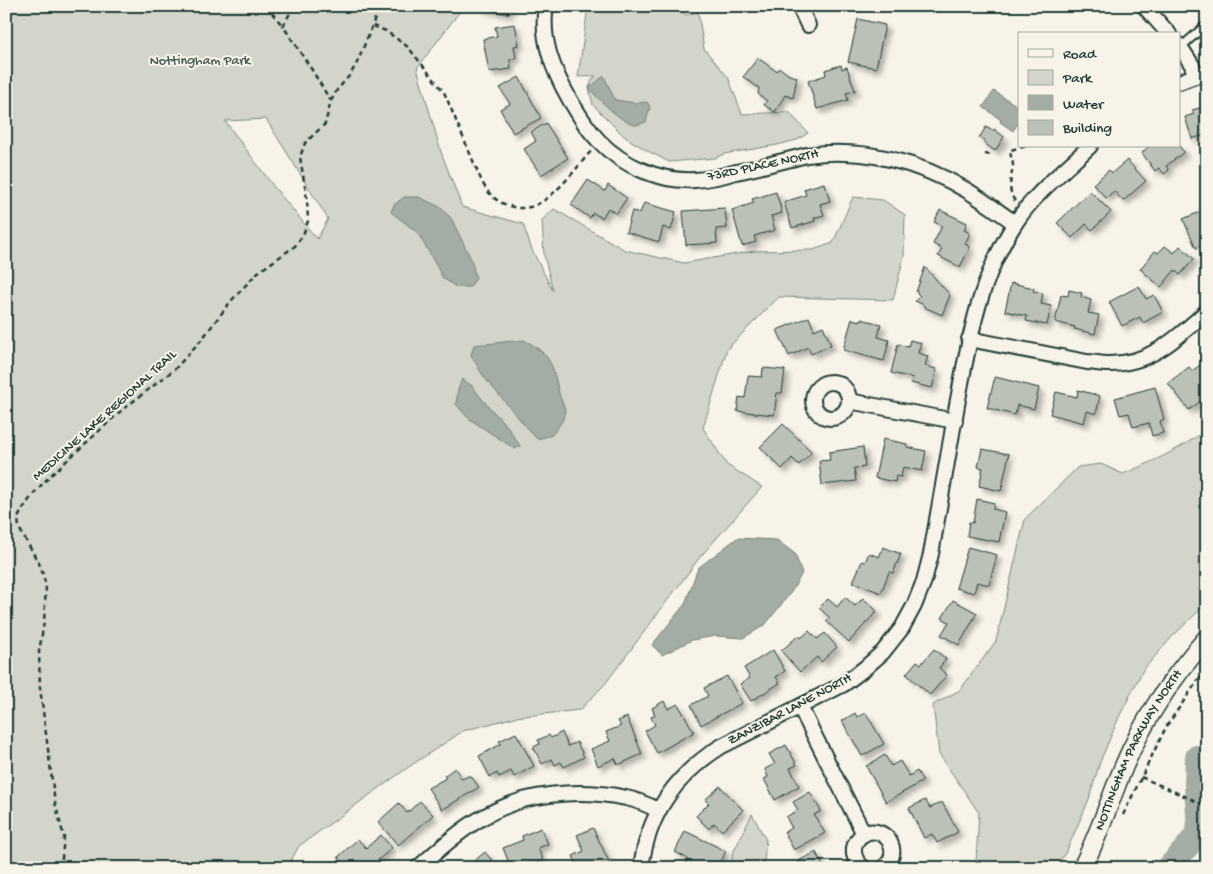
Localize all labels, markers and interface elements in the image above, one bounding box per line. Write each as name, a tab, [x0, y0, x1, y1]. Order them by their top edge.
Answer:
legend	[1018, 32, 1180, 148]
text: Road	[1063, 46, 1097, 64]
park label: Nottingham Park	[150, 53, 252, 70]
text: Park	[1062, 70, 1093, 88]
text: Water	[1063, 96, 1105, 114]
text: Building	[1062, 120, 1112, 138]
street label: 73RD PLACE NORTH	[705, 146, 821, 186]
street label: MEDICINE LAKE REGIONAL TRAIL	[29, 346, 181, 485]
street label: NOTTINGHAM PARKWAY NORTH	[1091, 666, 1187, 833]
street label: ZANZIBAR LANE NORTH	[725, 670, 856, 750]

